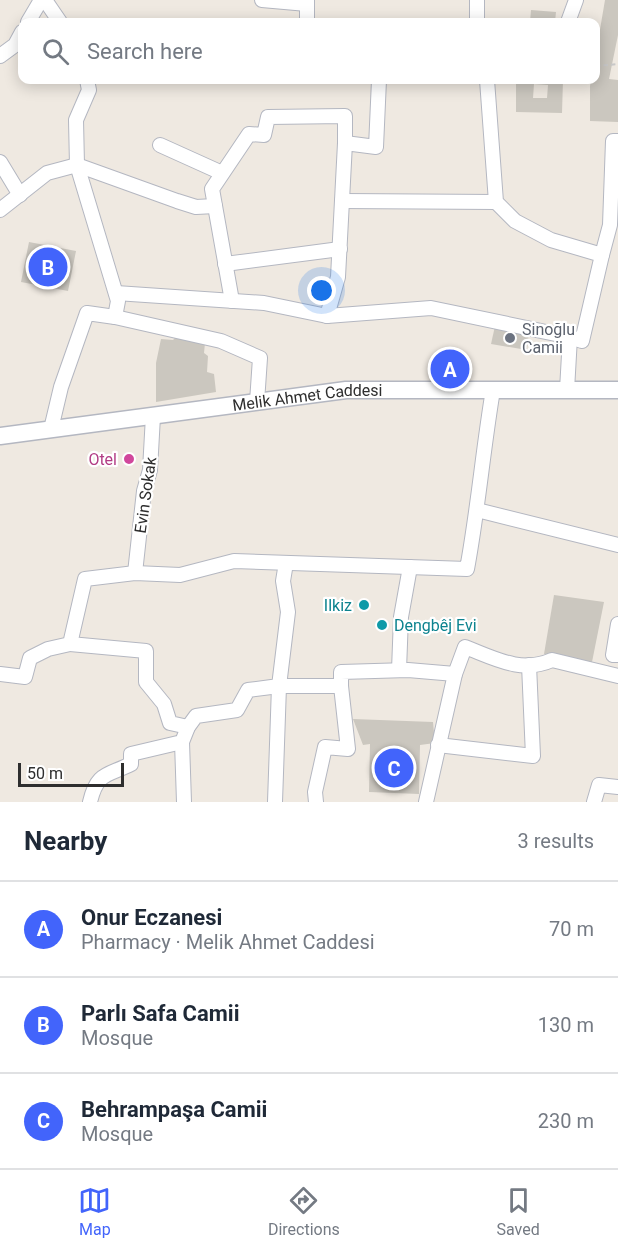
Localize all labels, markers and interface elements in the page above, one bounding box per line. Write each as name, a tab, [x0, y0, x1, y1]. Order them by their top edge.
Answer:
search box	[18, 18, 600, 84]
icon: search	[39, 35, 72, 68]
text: Search here	[87, 39, 203, 64]
pin: B	[28, 244, 68, 290]
your location	[307, 276, 336, 305]
place label: Sinoğlu Camii	[522, 320, 575, 357]
marker: Sinoğlu Camii	[503, 331, 517, 345]
pin: A	[430, 346, 470, 392]
street label: Melik Ahmet Caddesi	[231, 381, 383, 415]
place label: Otel	[88, 450, 117, 469]
marker: Otel	[122, 452, 136, 466]
street label: Evin Sokak	[131, 455, 160, 534]
place label: Ilkiz	[324, 596, 352, 615]
marker: Ilkiz	[357, 598, 371, 612]
place label: Dengbêj Evi	[394, 616, 477, 635]
marker: Dengbêj Evi	[375, 618, 389, 632]
pin: C	[374, 746, 414, 790]
scale bar	[18, 760, 124, 788]
text: 50 m	[27, 764, 63, 783]
text: Nearby	[24, 826, 107, 856]
text: 3 results	[518, 829, 594, 853]
text: Onur Eczanesi	[81, 905, 222, 930]
text: A	[37, 917, 50, 941]
text: 70 m	[549, 917, 594, 941]
text: Pharmacy · Melik Ahmet Caddesi	[81, 930, 375, 954]
text: Parlı Safa Camii	[81, 1001, 240, 1026]
text: B	[37, 1013, 50, 1037]
text: 130 m	[538, 1013, 594, 1037]
text: Mosque	[81, 1026, 153, 1050]
text: Behrampaşa Camii	[81, 1097, 267, 1122]
text: C	[37, 1109, 50, 1133]
text: 230 m	[538, 1109, 594, 1133]
text: Mosque	[81, 1122, 153, 1146]
tab: Map	[78, 1184, 111, 1239]
tab: Directions	[268, 1184, 340, 1239]
tab: Saved	[496, 1184, 540, 1239]

